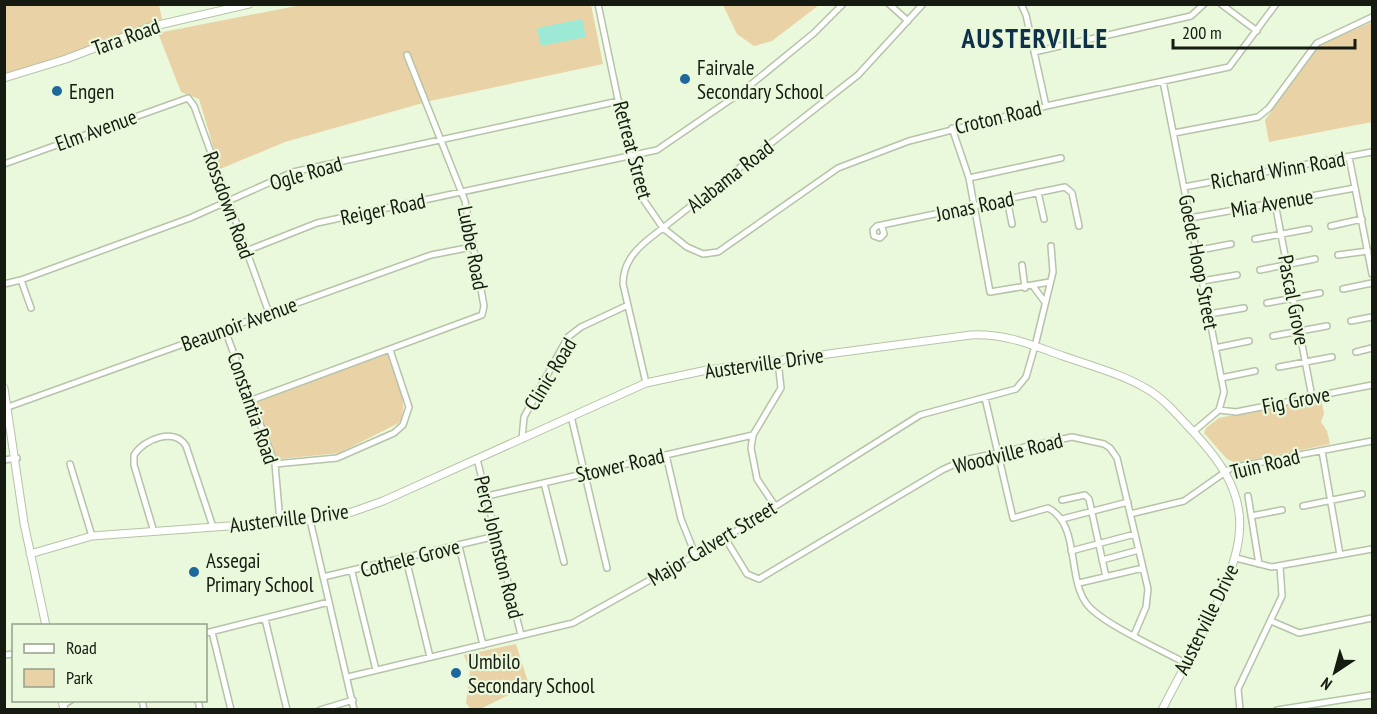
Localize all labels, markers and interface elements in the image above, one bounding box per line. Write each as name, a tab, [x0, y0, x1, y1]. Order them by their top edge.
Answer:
street label: Tara Road	[88, 12, 164, 62]
scale bar	[1173, 12, 1354, 50]
district label: AUSTERVILLE	[960, 21, 1109, 55]
text: 200 m	[1182, 21, 1222, 44]
place label: Fairvale Secondary School	[697, 54, 824, 105]
marker: Fairvale Secondary School	[678, 72, 692, 86]
place label: Engen	[69, 78, 114, 105]
marker: Engen	[50, 84, 64, 98]
street label: Croton Road	[952, 94, 1044, 140]
street label: Retreat Street	[607, 98, 659, 202]
street label: Elm Avenue	[52, 103, 140, 157]
street label: Alabama Road	[681, 134, 779, 218]
street label: Richard Winn Road	[1209, 145, 1347, 195]
street label: Rossdown Road	[197, 148, 261, 262]
street label: Ogle Road	[266, 150, 346, 196]
street label: Mia Avenue	[1229, 182, 1315, 224]
street label: Jonas Road	[933, 185, 1017, 228]
street label: Reiger Road	[338, 187, 428, 231]
street label: Goede Hoop Street	[1173, 192, 1225, 332]
street label: Lubbe Road	[452, 204, 494, 292]
street label: Pascal Grove	[1272, 253, 1316, 347]
street label: Beaunoir Avenue	[177, 291, 301, 357]
street label: Clinic Road	[518, 333, 582, 415]
street label: Austerville Drive	[703, 341, 825, 385]
street label: Constantia Road	[221, 348, 285, 468]
street label: Fig Grove	[1260, 380, 1332, 420]
street label: Woodville Road	[950, 426, 1066, 480]
street label: Stower Road	[573, 442, 667, 488]
street label: Tuin Road	[1227, 442, 1303, 486]
street label: Percy Johnston Road	[468, 473, 530, 621]
street label: Major Calvert Street	[643, 494, 781, 592]
street label: Austerville Drive	[228, 497, 350, 539]
street label: Cothele Grove	[357, 533, 463, 583]
place label: Assegai Primary School	[206, 547, 314, 598]
street label: Austerville Drive	[1168, 559, 1244, 679]
marker: Assegai Primary School	[187, 565, 201, 579]
legend	[12, 624, 207, 702]
text: Road	[66, 636, 97, 659]
north arrow	[1305, 642, 1365, 702]
place label: Umbilo Secondary School	[468, 648, 595, 699]
text: Park	[66, 666, 93, 689]
marker: Umbilo Secondary School	[449, 666, 463, 680]
text: N	[1317, 674, 1336, 695]

